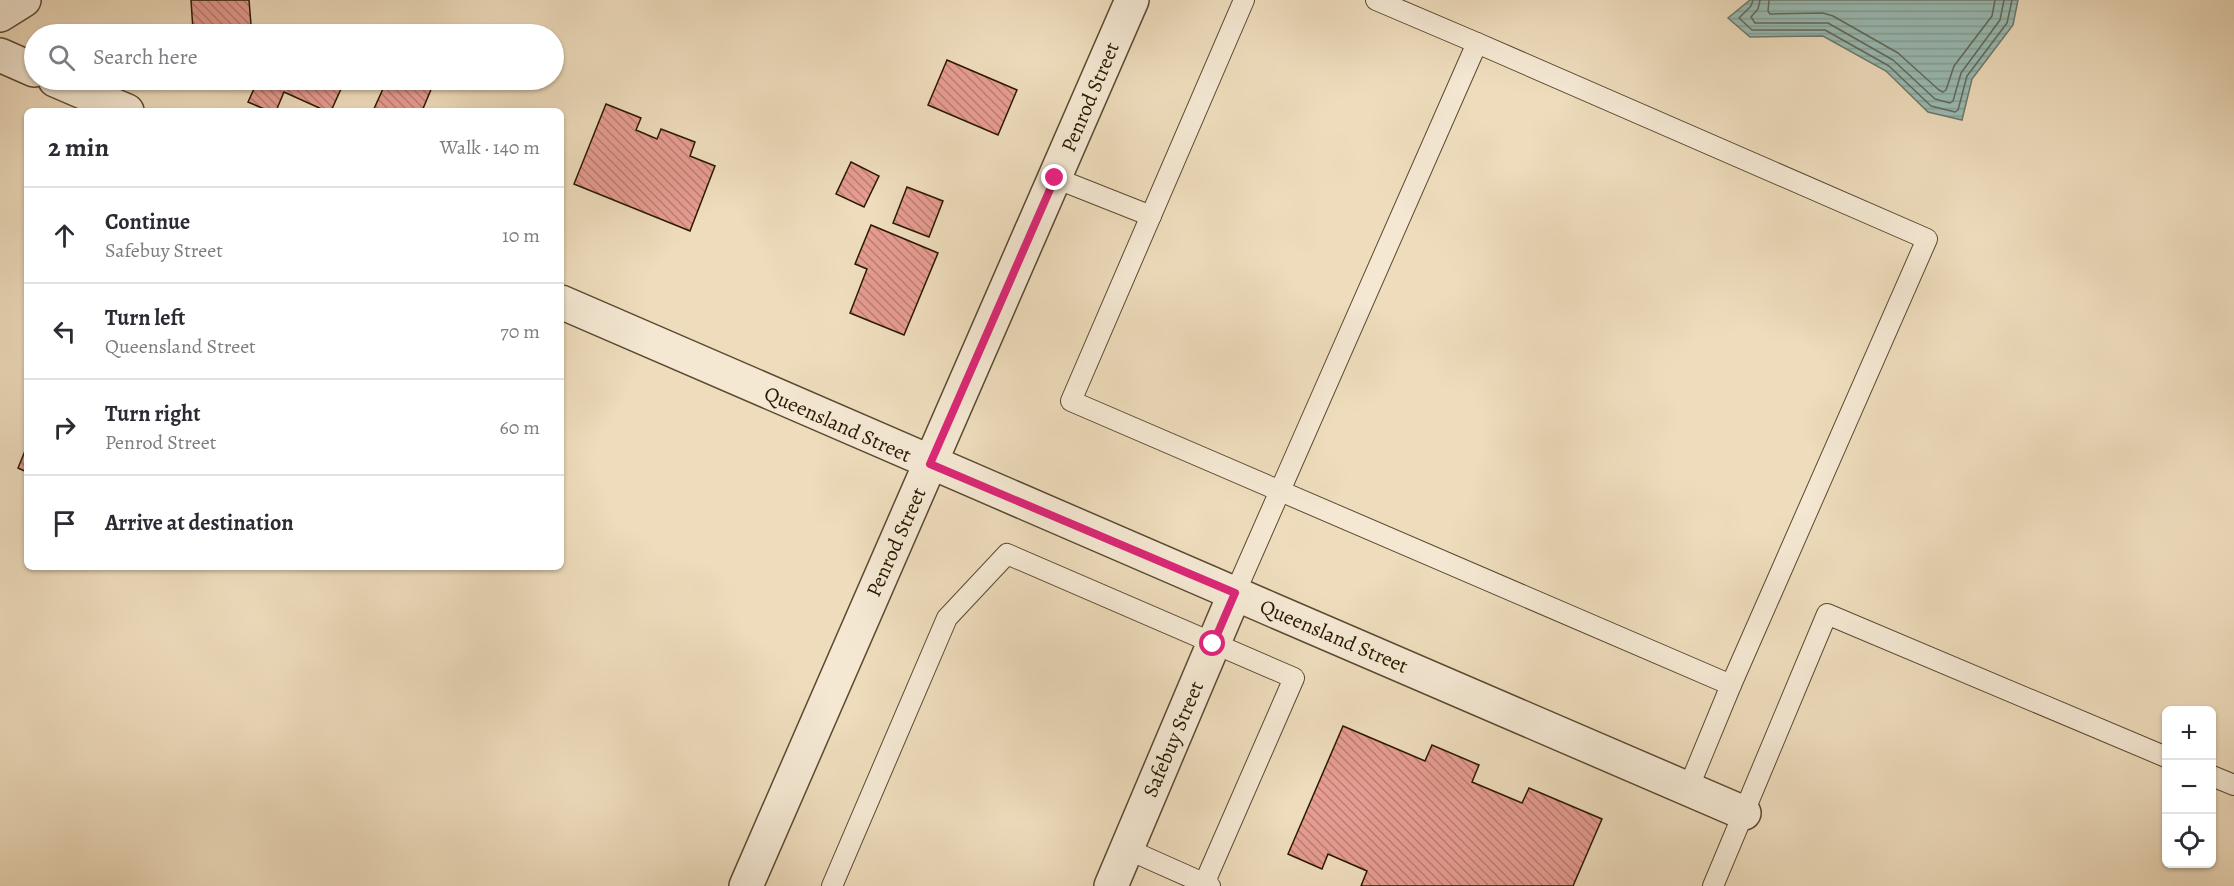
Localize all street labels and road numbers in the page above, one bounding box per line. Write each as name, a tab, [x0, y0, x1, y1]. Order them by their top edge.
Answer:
street label: Penrod Street	[1054, 38, 1126, 156]
street label: Queensland Street	[760, 379, 916, 469]
street label: Penrod Street	[859, 483, 933, 601]
street label: Queensland Street	[1256, 592, 1412, 680]
street label: Safebuy Street	[1136, 677, 1210, 801]

